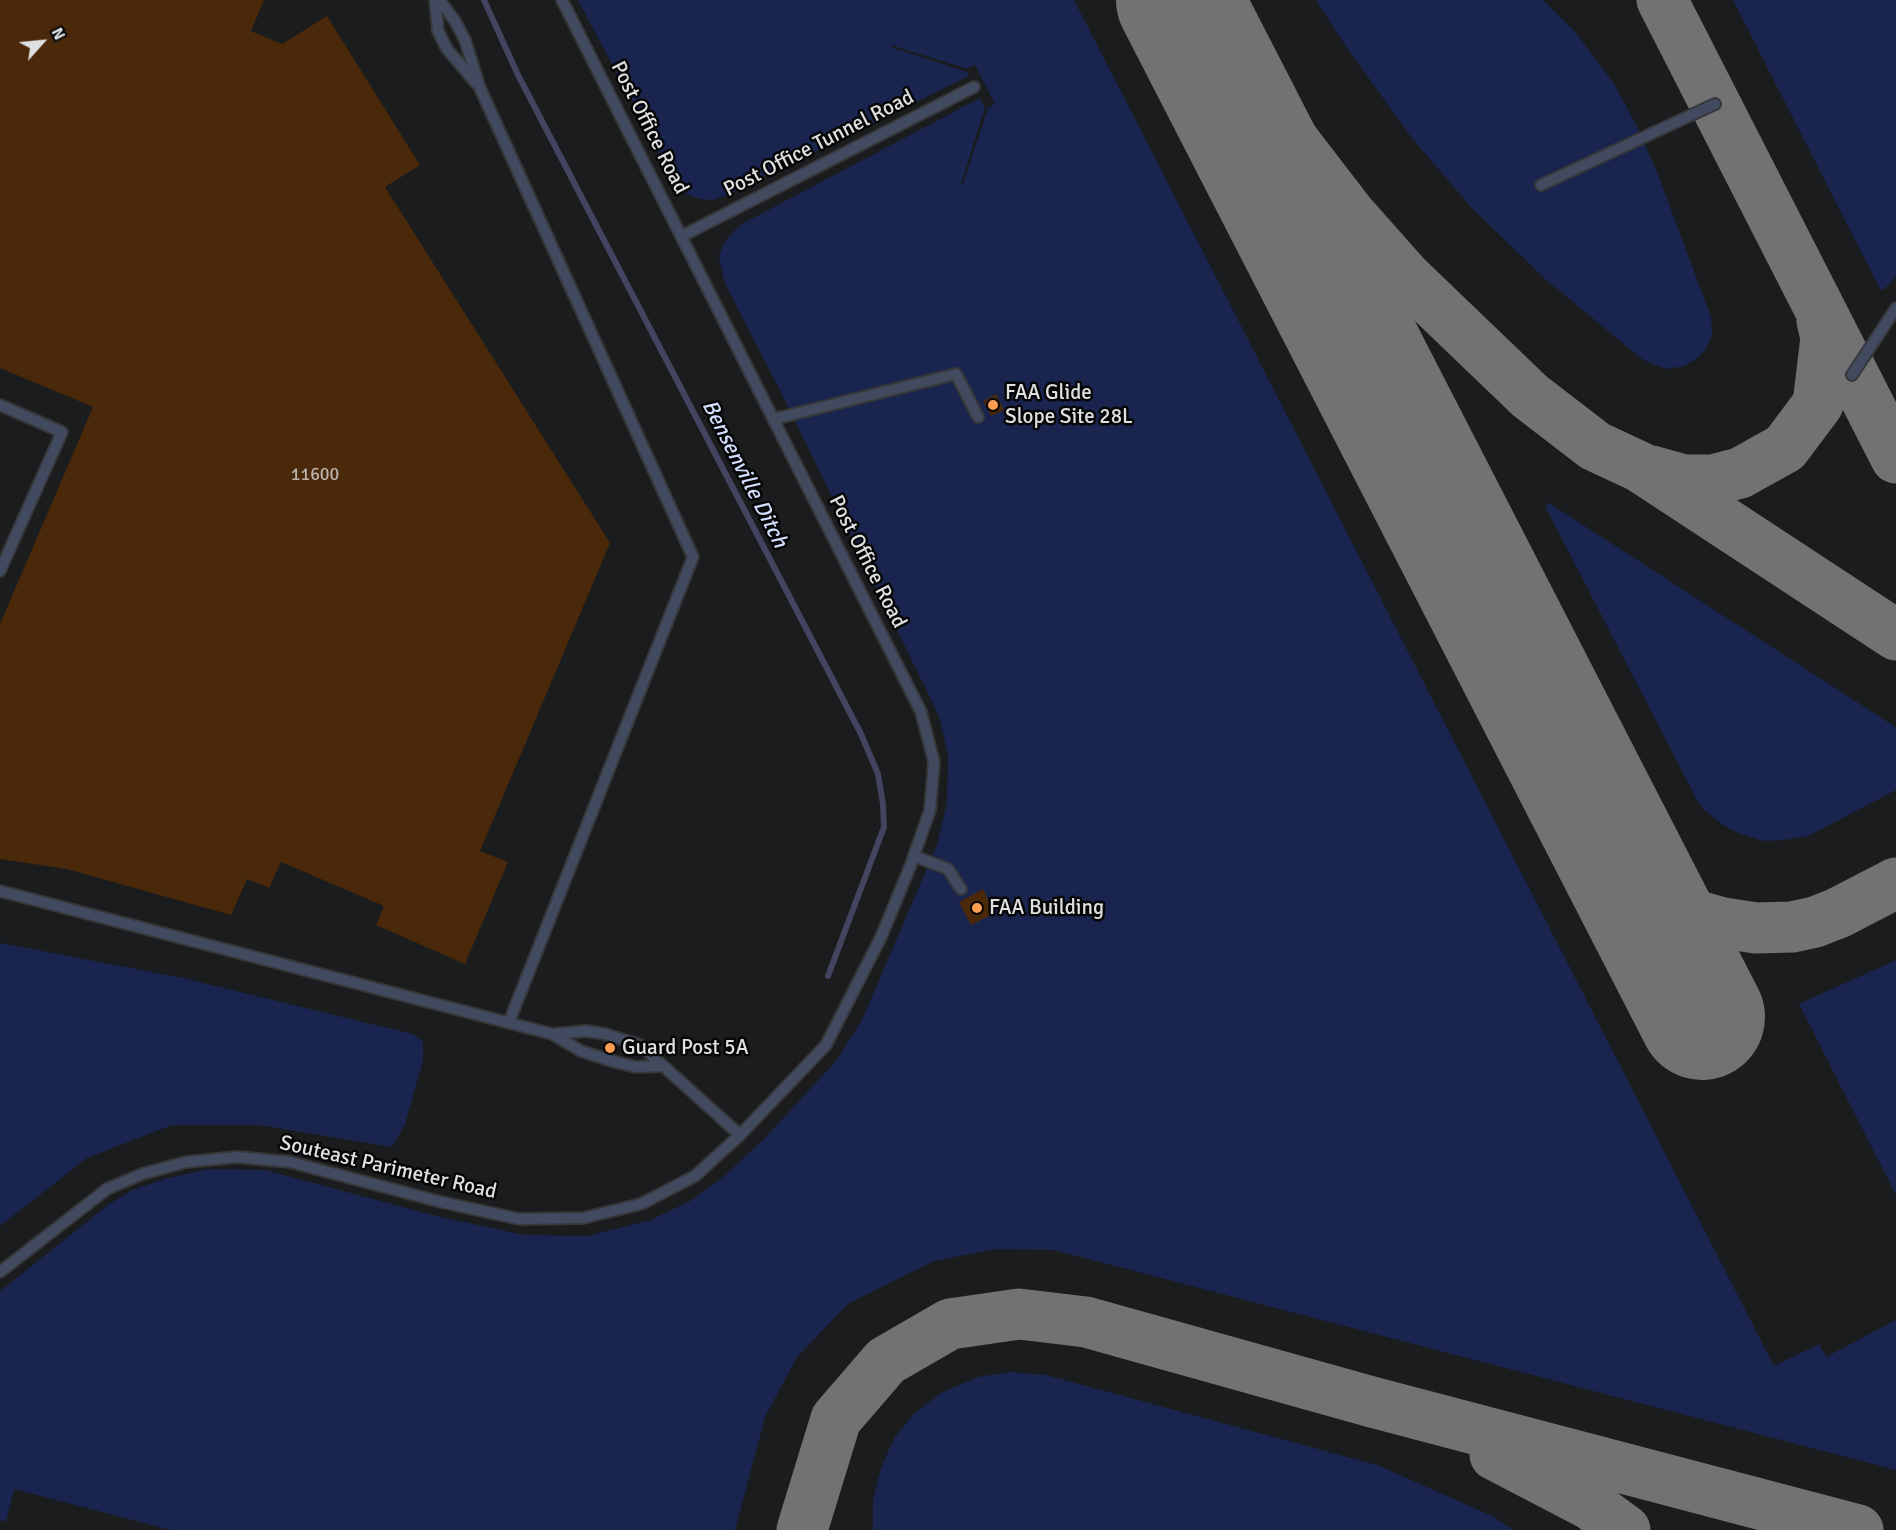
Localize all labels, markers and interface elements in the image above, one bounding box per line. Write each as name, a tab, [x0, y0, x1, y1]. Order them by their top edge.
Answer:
north arrow	[12, 12, 72, 72]
text: N	[47, 24, 69, 43]
street label: Post Office Road	[605, 57, 693, 199]
street label: Post Office Tunnel Road	[720, 85, 918, 203]
place label: FAA Glide Slope Site 28L	[1005, 380, 1133, 430]
water label: Bensenville Ditch	[695, 396, 793, 552]
marker: FAA Glide Slope Site 28L	[986, 398, 1000, 412]
house number: 11600	[291, 464, 339, 486]
street label: Post Office Road	[823, 491, 911, 633]
place label: FAA Building	[989, 895, 1104, 921]
marker: FAA Building	[970, 901, 984, 915]
place label: Guard Post 5A	[622, 1035, 749, 1061]
marker: Guard Post 5A	[603, 1041, 617, 1055]
street label: Souteast Parimeter Road	[277, 1131, 499, 1205]

